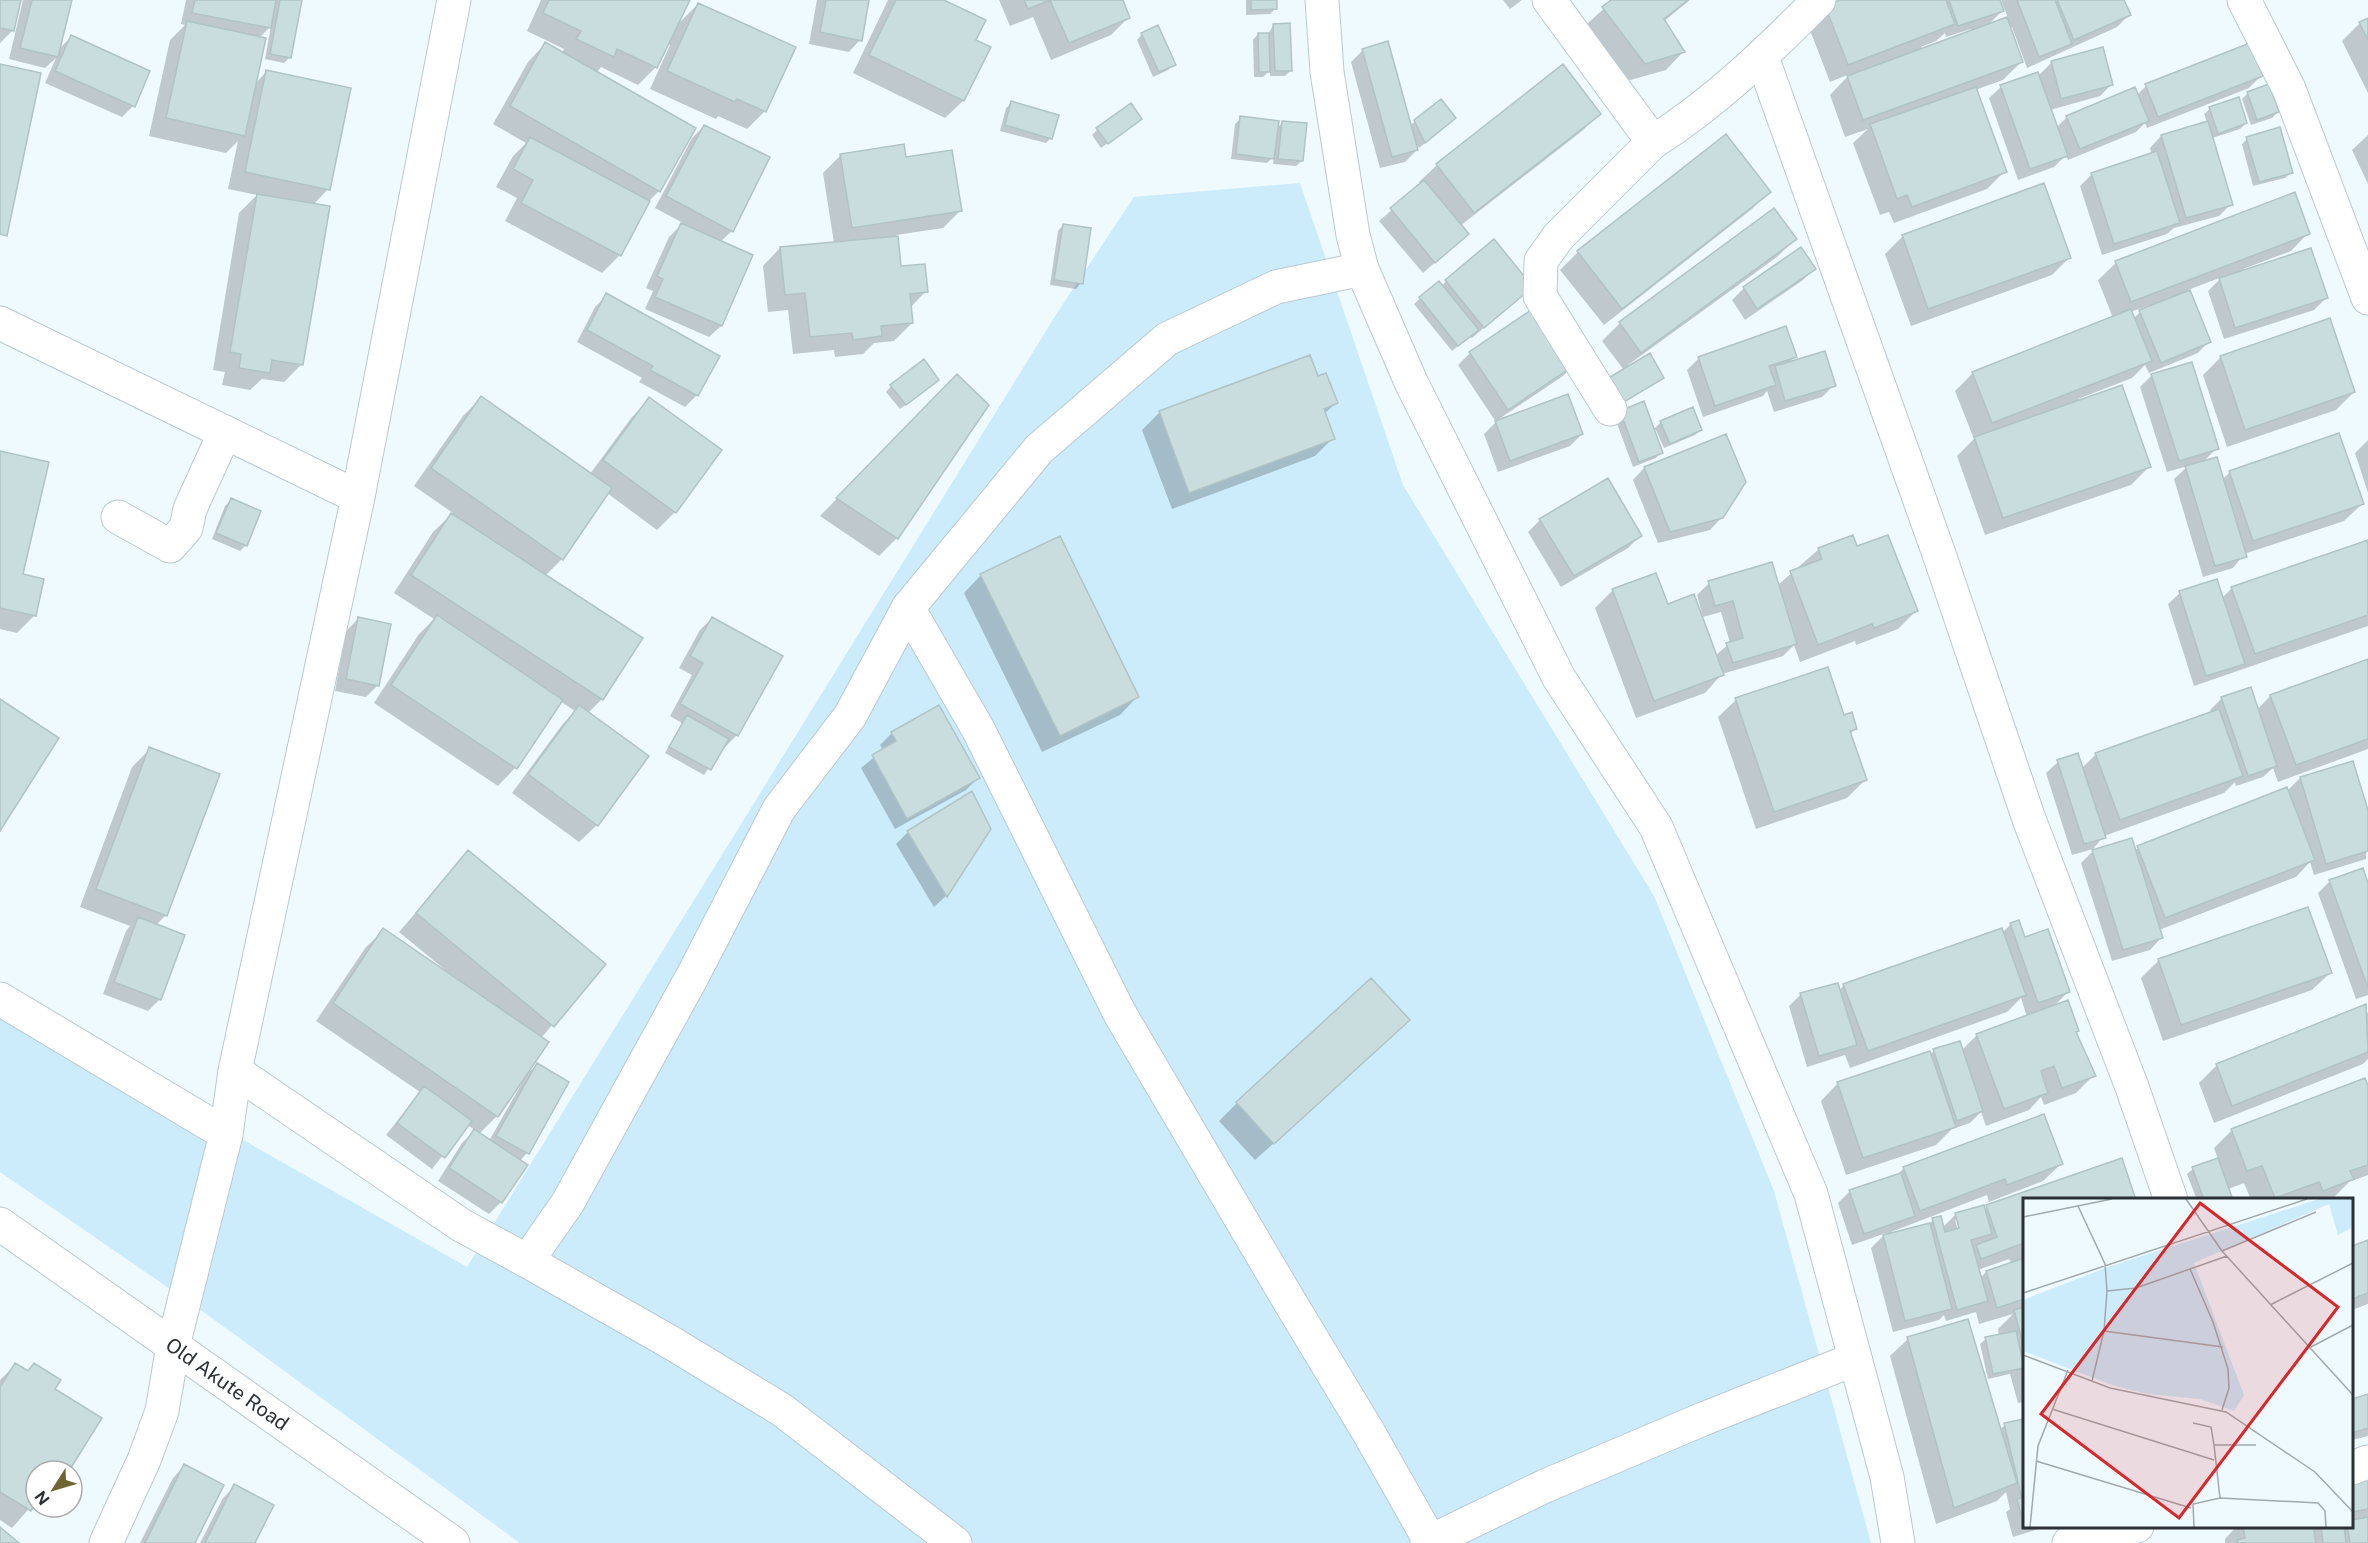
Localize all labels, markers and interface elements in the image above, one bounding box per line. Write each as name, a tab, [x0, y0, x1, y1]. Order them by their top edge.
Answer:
inset map	[2023, 1198, 2353, 1528]
street label: Old Akute Road	[161, 1333, 293, 1436]
north arrow	[24, 1459, 84, 1519]
text: N	[31, 1487, 54, 1508]

